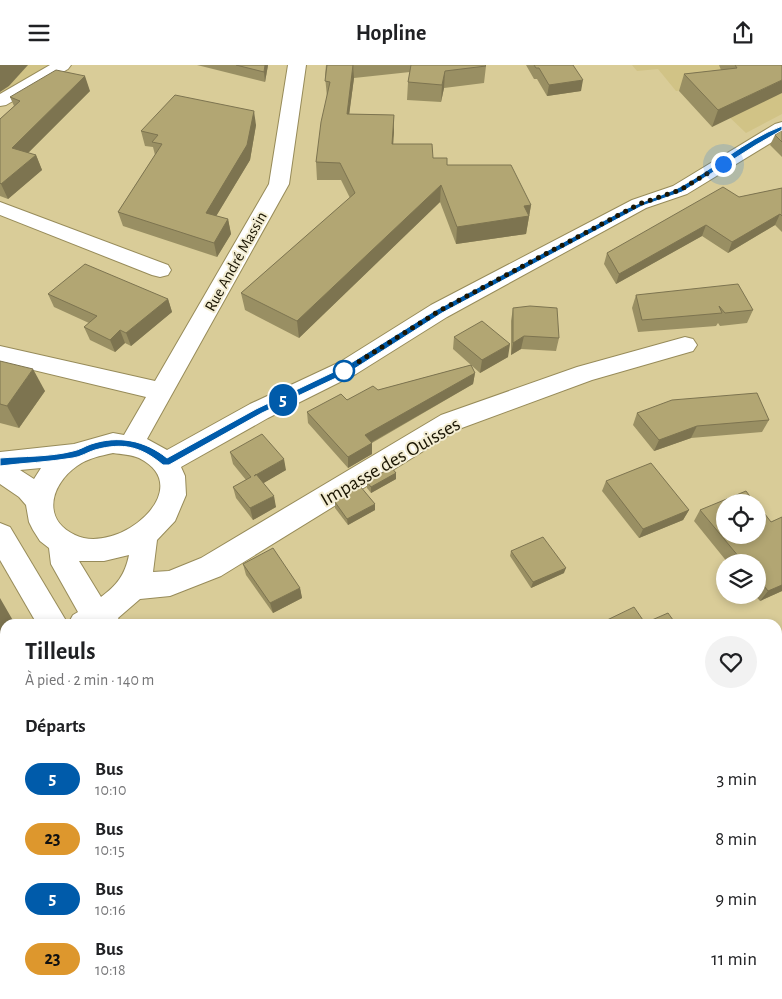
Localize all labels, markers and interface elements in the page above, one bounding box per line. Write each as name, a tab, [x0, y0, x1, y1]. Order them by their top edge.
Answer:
icon: menu	[25, 19, 53, 47]
icon: share	[729, 19, 757, 47]
text: Hopline	[356, 22, 426, 44]
your location	[711, 152, 736, 177]
street label: Rue André Massin	[202, 209, 270, 314]
unlabelled marker	[333, 360, 355, 382]
line badge: 5	[267, 384, 299, 416]
text: 5	[279, 391, 287, 409]
street label: Impasse des Ouisses	[317, 414, 464, 510]
map controls	[716, 494, 766, 604]
button: locate	[716, 494, 766, 544]
button: layers	[716, 554, 766, 604]
button: heart	[705, 636, 757, 688]
text: Tilleuls	[25, 640, 95, 664]
text: À pied · 2 min · 140 m	[25, 672, 154, 688]
text: Départs	[25, 717, 86, 736]
text: Bus	[95, 760, 123, 779]
text: 5	[49, 770, 56, 788]
text: 3 min	[716, 770, 757, 789]
text: 10:10	[95, 782, 127, 798]
text: Bus	[95, 820, 123, 839]
text: 23	[44, 830, 61, 848]
text: 8 min	[715, 830, 757, 849]
text: 10:15	[95, 842, 125, 858]
text: Bus	[95, 880, 123, 899]
text: 5	[49, 890, 56, 908]
text: 9 min	[715, 890, 757, 909]
text: 10:16	[95, 902, 126, 918]
text: Bus	[95, 940, 123, 959]
text: 23	[44, 950, 61, 968]
text: 11 min	[711, 950, 757, 969]
text: 10:18	[95, 962, 126, 978]

